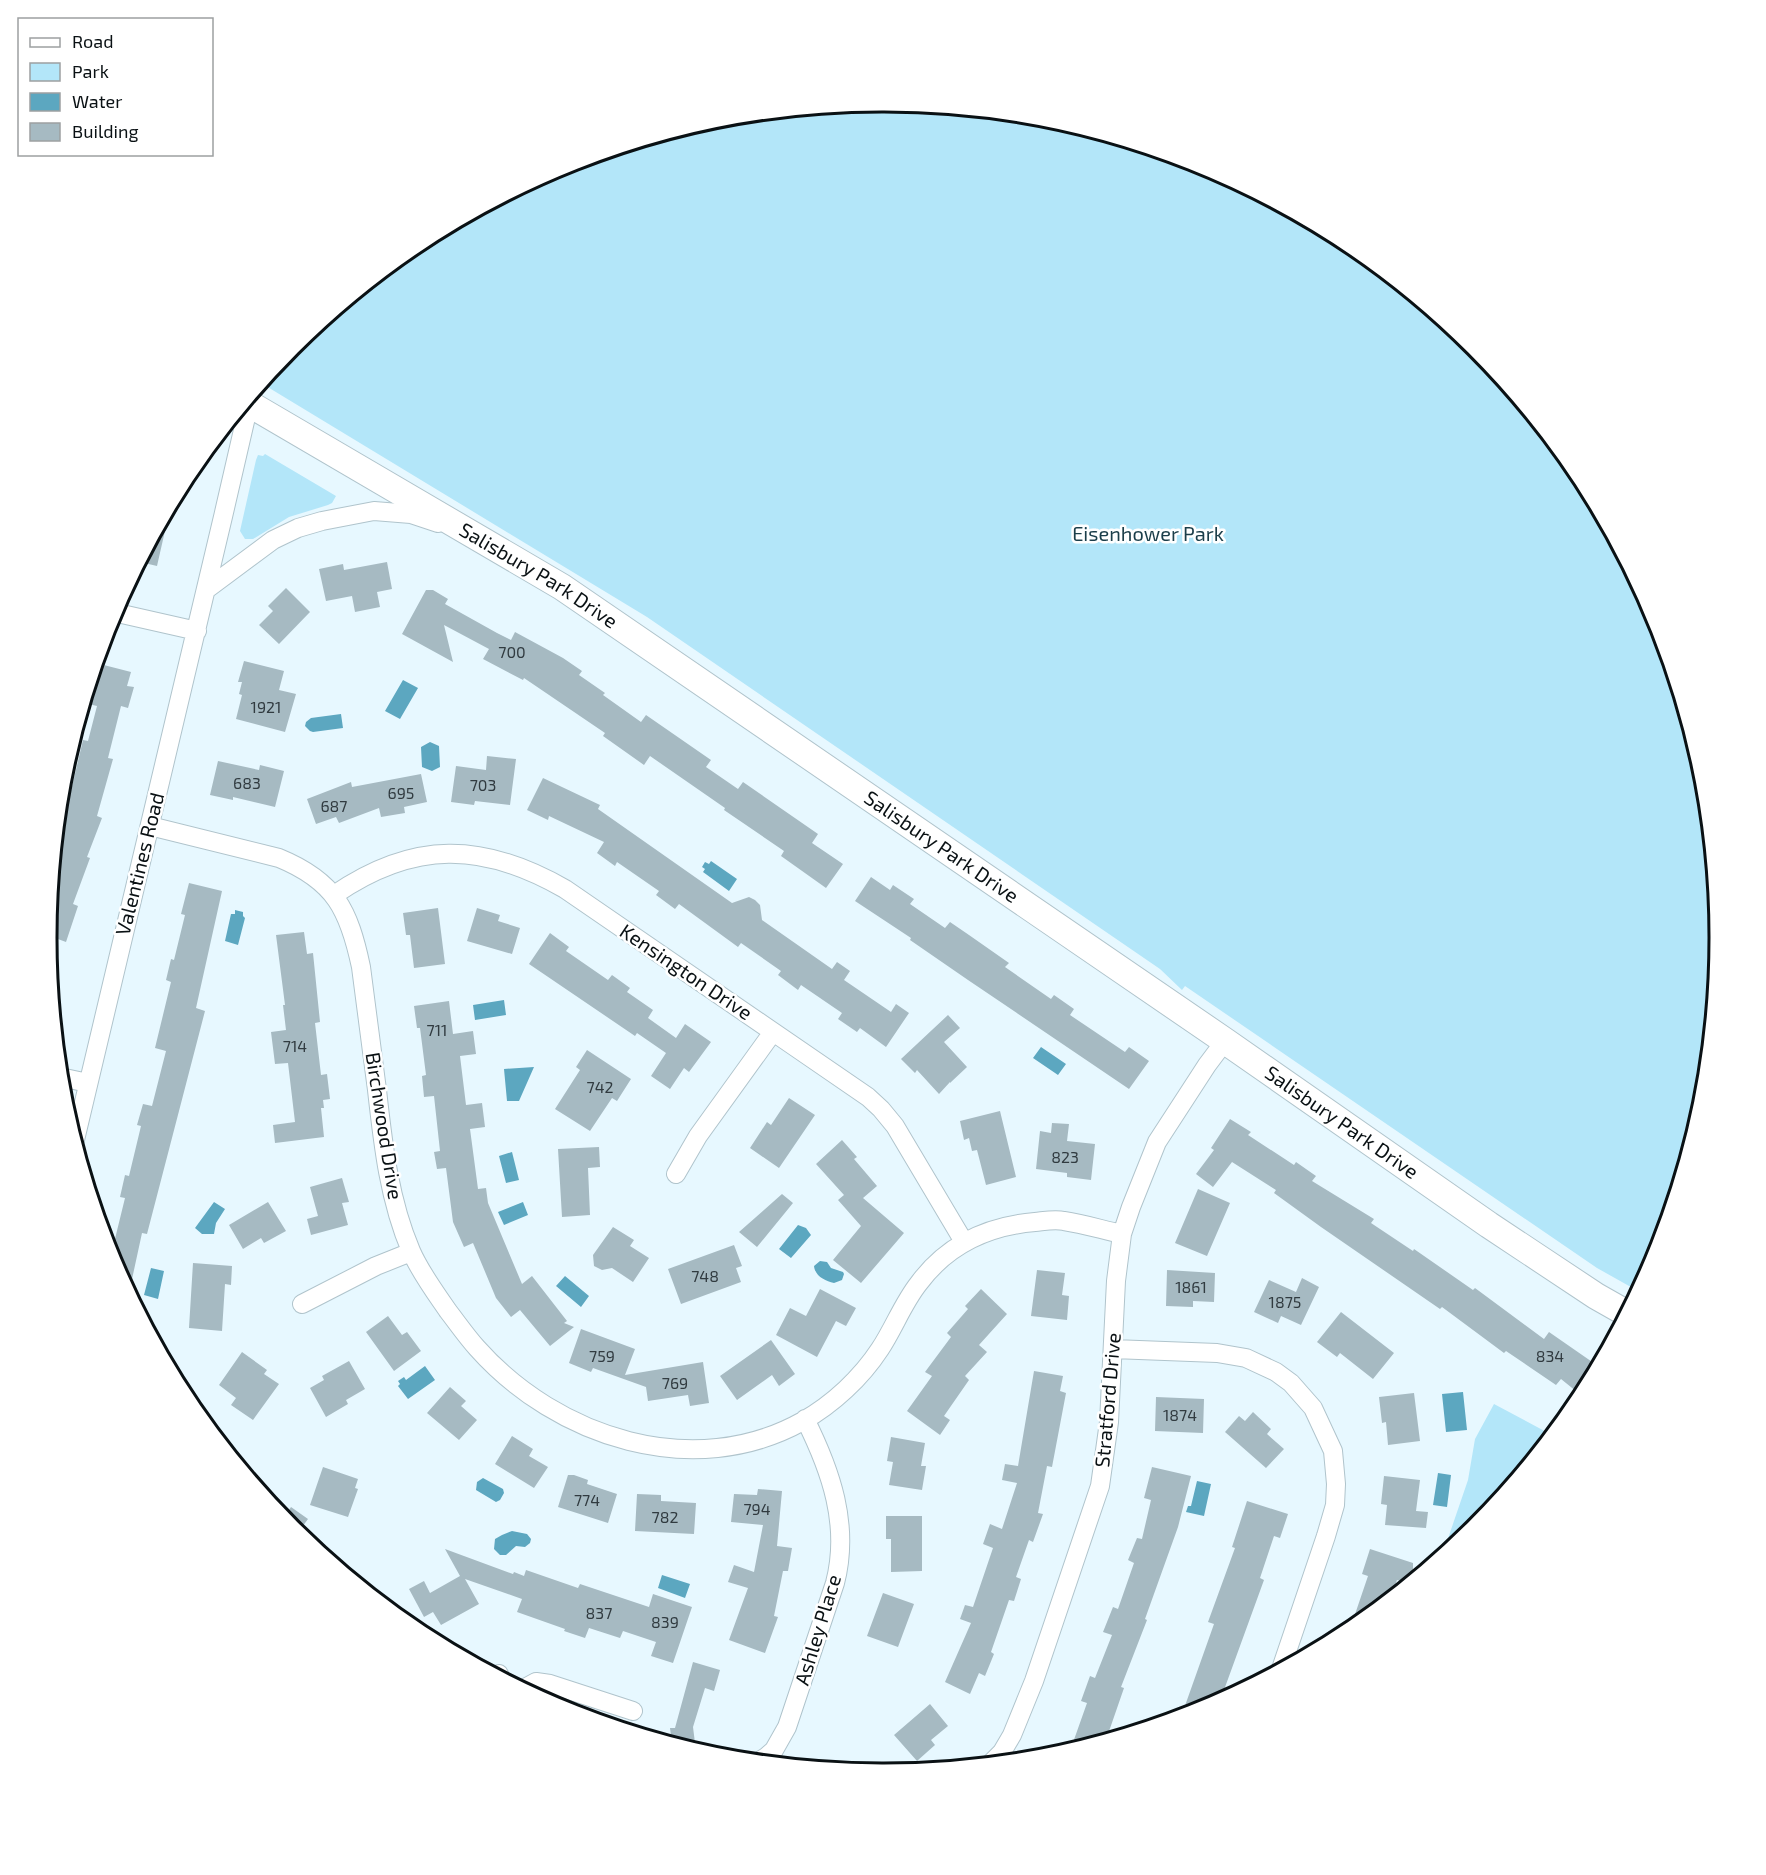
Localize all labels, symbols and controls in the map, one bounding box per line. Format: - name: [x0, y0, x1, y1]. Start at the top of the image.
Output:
- legend: [18, 18, 213, 156]
- text: Road: [72, 30, 113, 52]
- text: Park: [72, 60, 109, 82]
- text: Water: [72, 90, 122, 112]
- text: Building: [72, 120, 139, 142]
- street label: Salisbury Park Drive: [456, 517, 623, 633]
- park label: Eisenhower Park: [1072, 521, 1224, 545]
- house number: 700: [498, 642, 526, 661]
- house number: 1921: [251, 697, 281, 716]
- house number: 683: [233, 773, 261, 792]
- house number: 703: [470, 775, 496, 794]
- house number: 695: [388, 783, 414, 802]
- street label: Salisbury Park Drive: [860, 785, 1024, 907]
- street label: Valentines Road: [110, 790, 168, 938]
- house number: 687: [320, 796, 348, 815]
- street label: Kensington Drive: [616, 918, 757, 1024]
- house number: 711: [427, 1020, 447, 1039]
- house number: 714: [283, 1036, 307, 1055]
- street label: Birchwood Drive: [361, 1050, 408, 1201]
- street label: Salisbury Park Drive: [1261, 1060, 1424, 1183]
- house number: 742: [586, 1077, 614, 1096]
- house number: 823: [1051, 1147, 1079, 1166]
- house number: 748: [691, 1266, 719, 1285]
- house number: 1861: [1175, 1277, 1207, 1296]
- house number: 1875: [1269, 1292, 1301, 1311]
- street label: Stratford Drive: [1089, 1331, 1125, 1468]
- house number: 759: [589, 1346, 615, 1365]
- house number: 834: [1536, 1346, 1564, 1365]
- house number: 769: [662, 1373, 688, 1392]
- house number: 1874: [1163, 1405, 1197, 1424]
- house number: 774: [574, 1490, 600, 1509]
- house number: 794: [743, 1499, 771, 1518]
- house number: 782: [652, 1507, 678, 1526]
- street label: Ashley Place: [789, 1571, 845, 1688]
- house number: 837: [586, 1603, 612, 1622]
- house number: 839: [651, 1612, 679, 1631]

